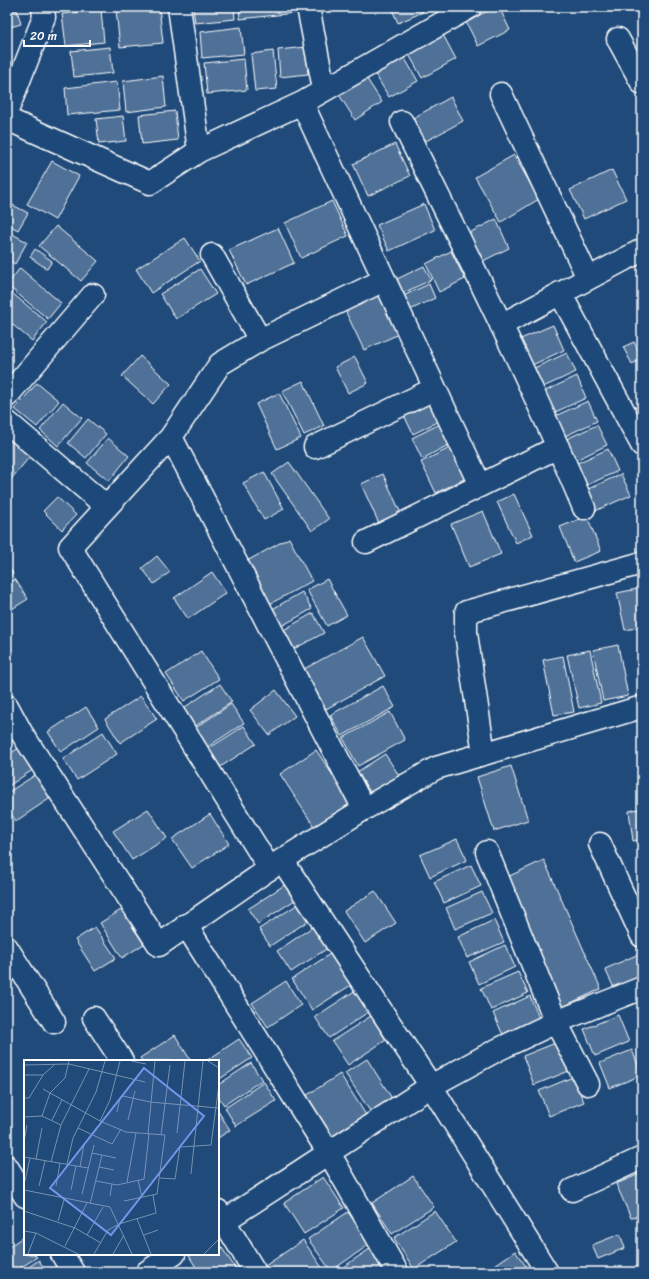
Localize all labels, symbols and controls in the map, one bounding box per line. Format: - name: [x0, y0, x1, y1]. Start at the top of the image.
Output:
- scale bar: [24, 22, 90, 48]
- text: 20 m: [30, 25, 57, 47]
- inset map: [24, 1060, 219, 1255]

